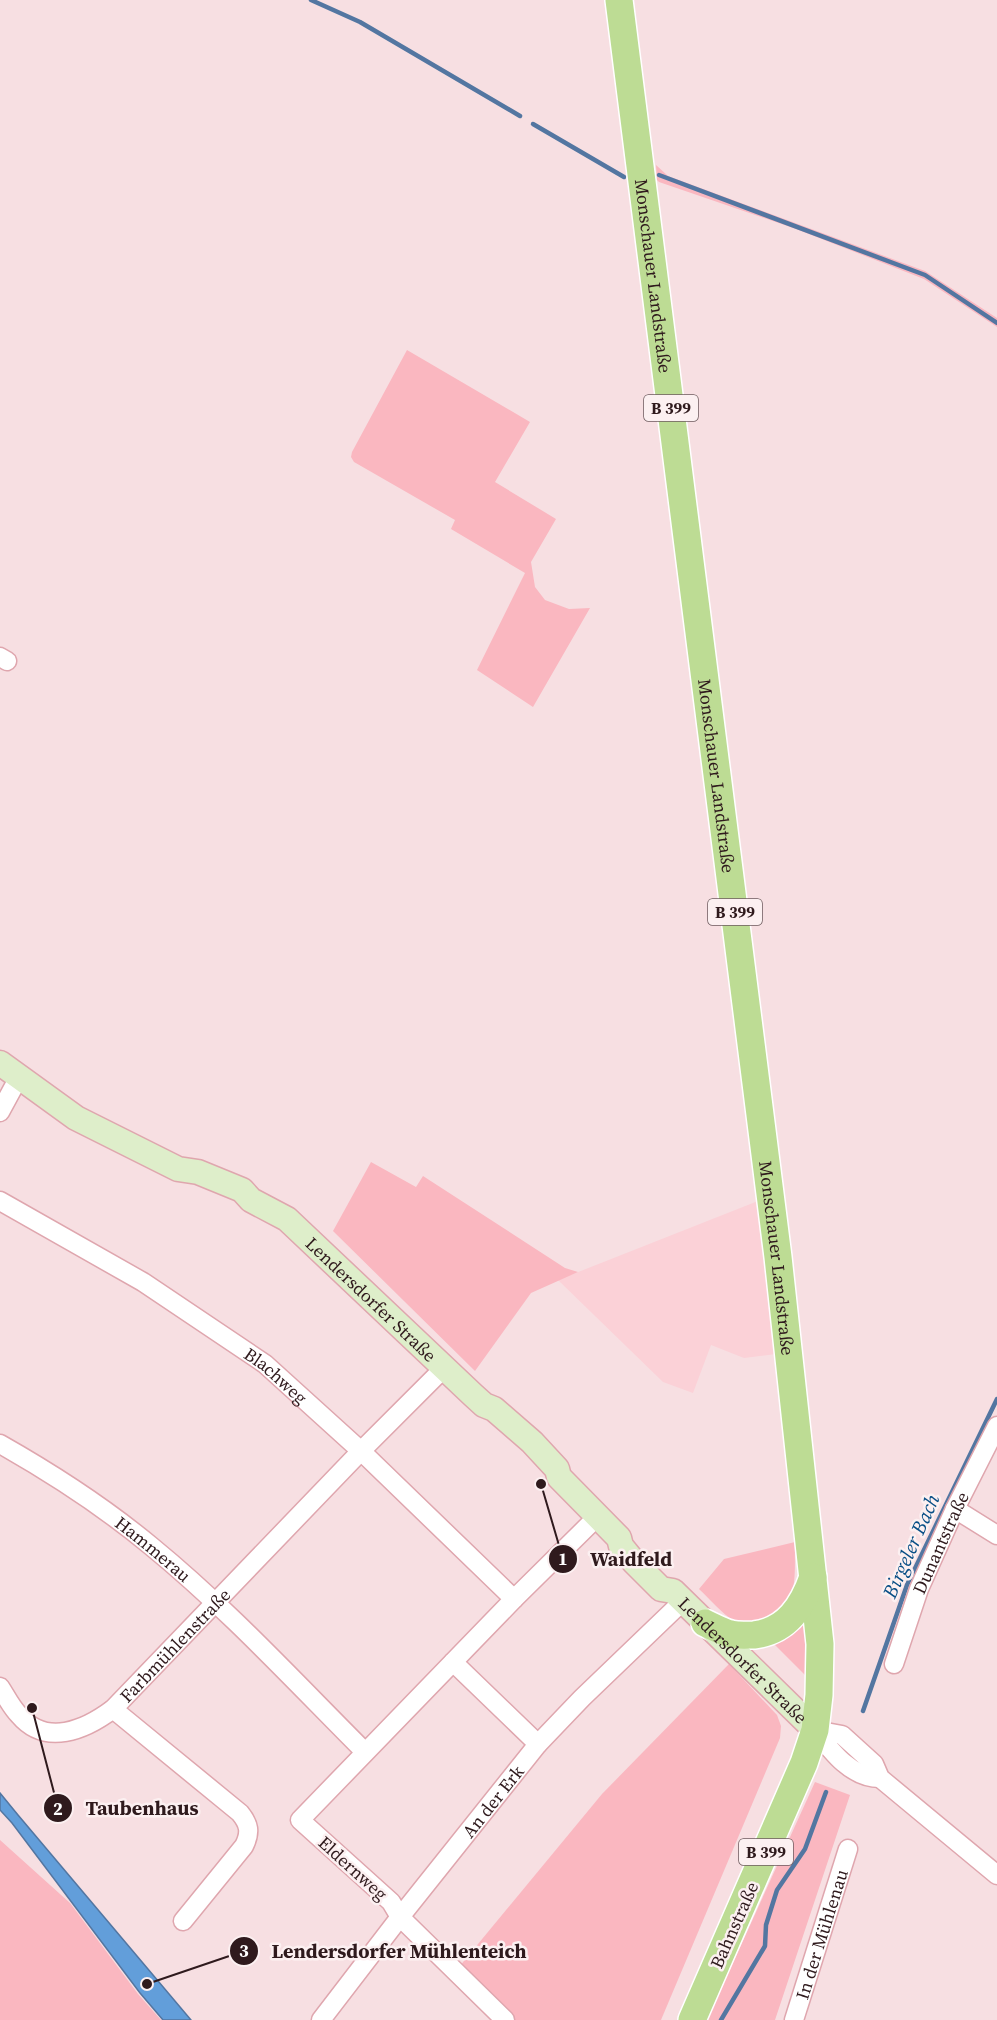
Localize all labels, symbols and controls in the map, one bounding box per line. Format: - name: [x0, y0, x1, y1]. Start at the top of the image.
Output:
- street label: Monschauer Landstraße: [629, 177, 679, 374]
- road number: B 399: [644, 395, 698, 421]
- street label: Monschauer Landstraße: [692, 677, 742, 874]
- road number: B 399: [708, 899, 762, 925]
- street label: Monschauer Landstraße: [753, 1159, 801, 1357]
- street label: Lendersdorfer Straße: [300, 1231, 442, 1367]
- street label: Blachweg: [239, 1341, 313, 1409]
- street label: Dunantstraße: [906, 1487, 974, 1598]
- water label: Birgeler Bach: [875, 1489, 946, 1603]
- street label: Hammerau: [110, 1510, 197, 1587]
- callout: Waidfeld: [548, 1540, 684, 1578]
- text: Waidfeld: [590, 1545, 672, 1573]
- text: 1: [558, 1546, 568, 1571]
- street label: Farbmühlenstraße: [114, 1582, 235, 1707]
- street label: Lendersdorfer Straße: [673, 1591, 813, 1729]
- street label: An der Erk: [456, 1759, 529, 1843]
- callout: Taubenhaus: [43, 1789, 210, 1827]
- text: Taubenhaus: [86, 1794, 199, 1822]
- text: 2: [53, 1796, 63, 1821]
- street label: Eldernweg: [313, 1830, 393, 1906]
- road number: B 399: [739, 1839, 793, 1865]
- street label: In der Mühlenau: [789, 1866, 853, 2002]
- street label: Bahnstraße: [704, 1878, 764, 1972]
- callout: Lendersdorfer Mühlenteich: [229, 1932, 538, 1970]
- text: Lendersdorfer Mühlenteich: [271, 1937, 527, 1965]
- text: 3: [239, 1938, 249, 1963]

